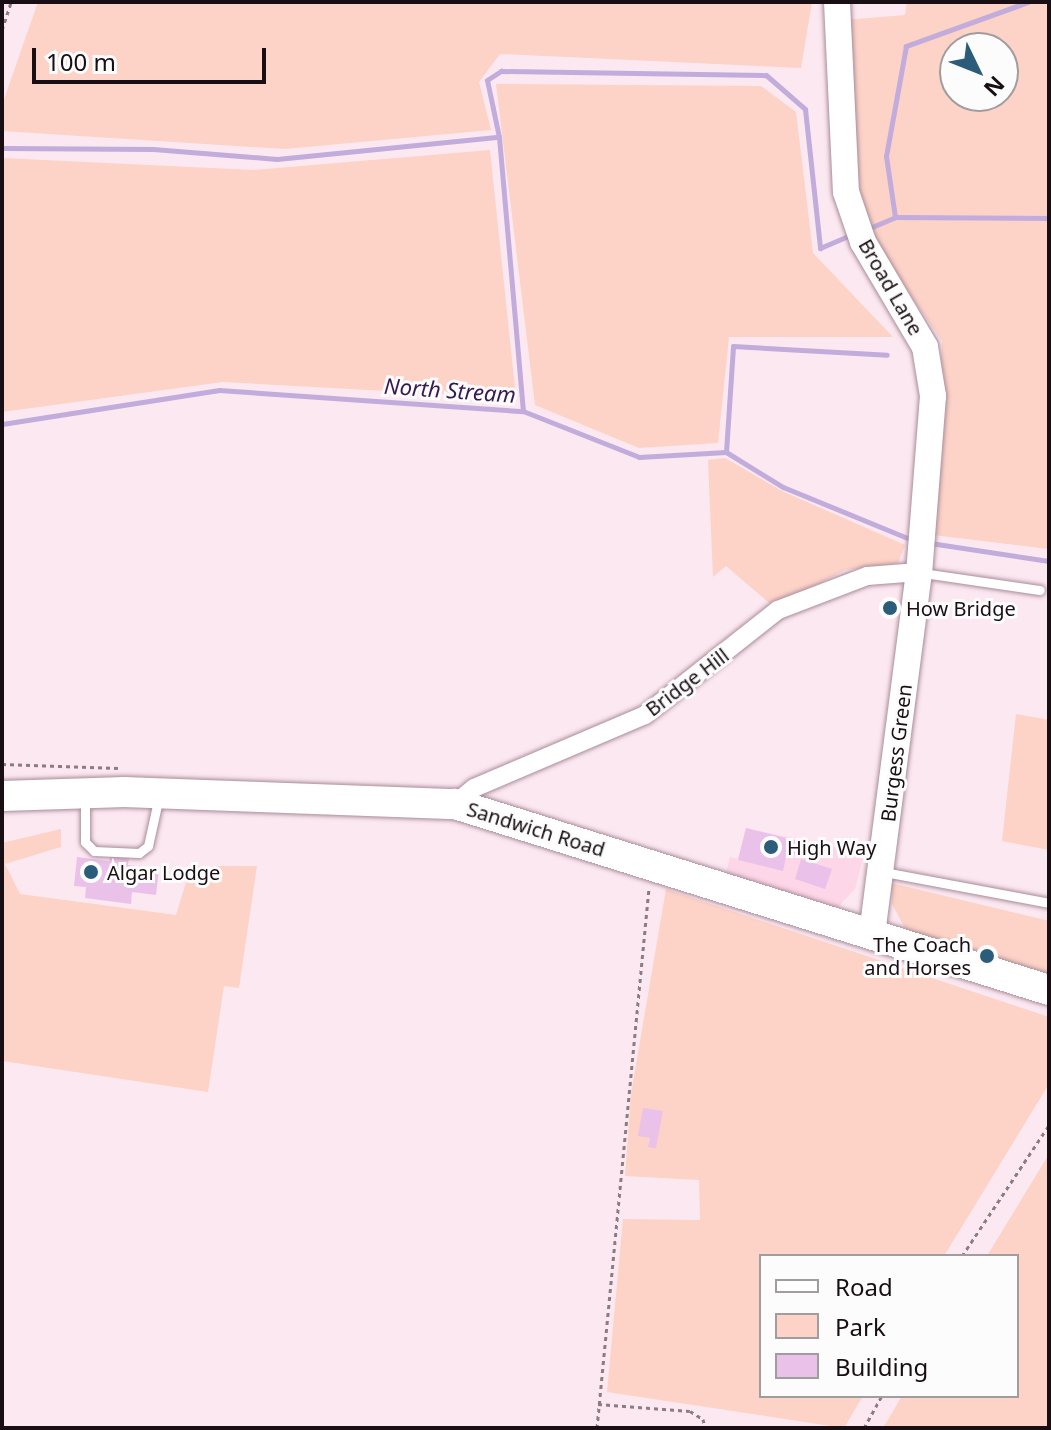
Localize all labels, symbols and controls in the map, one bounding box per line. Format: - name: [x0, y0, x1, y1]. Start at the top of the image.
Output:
- scale bar: [36, 32, 270, 82]
- north arrow: [939, 32, 1019, 112]
- text: 100 m: [46, 45, 116, 78]
- text: N: [978, 70, 1012, 104]
- street label: Broad Lane: [854, 235, 928, 339]
- water label: North Stream: [383, 372, 517, 408]
- place label: How Bridge: [906, 596, 1016, 620]
- marker: How Bridge: [881, 599, 899, 617]
- street label: Bridge Hill: [641, 643, 733, 721]
- street label: Burgess Green: [876, 683, 916, 823]
- street label: Sandwich Road: [464, 797, 608, 861]
- place label: High Way: [787, 835, 876, 859]
- marker: High Way: [762, 838, 780, 856]
- place label: Algar Lodge: [107, 860, 220, 884]
- marker: Algar Lodge: [82, 863, 100, 881]
- place label: The Coach and Horses: [864, 932, 971, 979]
- marker: The Coach and Horses: [978, 947, 996, 965]
- legend: [759, 1254, 1019, 1398]
- text: Road: [835, 1270, 893, 1303]
- text: Park: [835, 1310, 886, 1343]
- text: Building: [835, 1350, 928, 1383]

